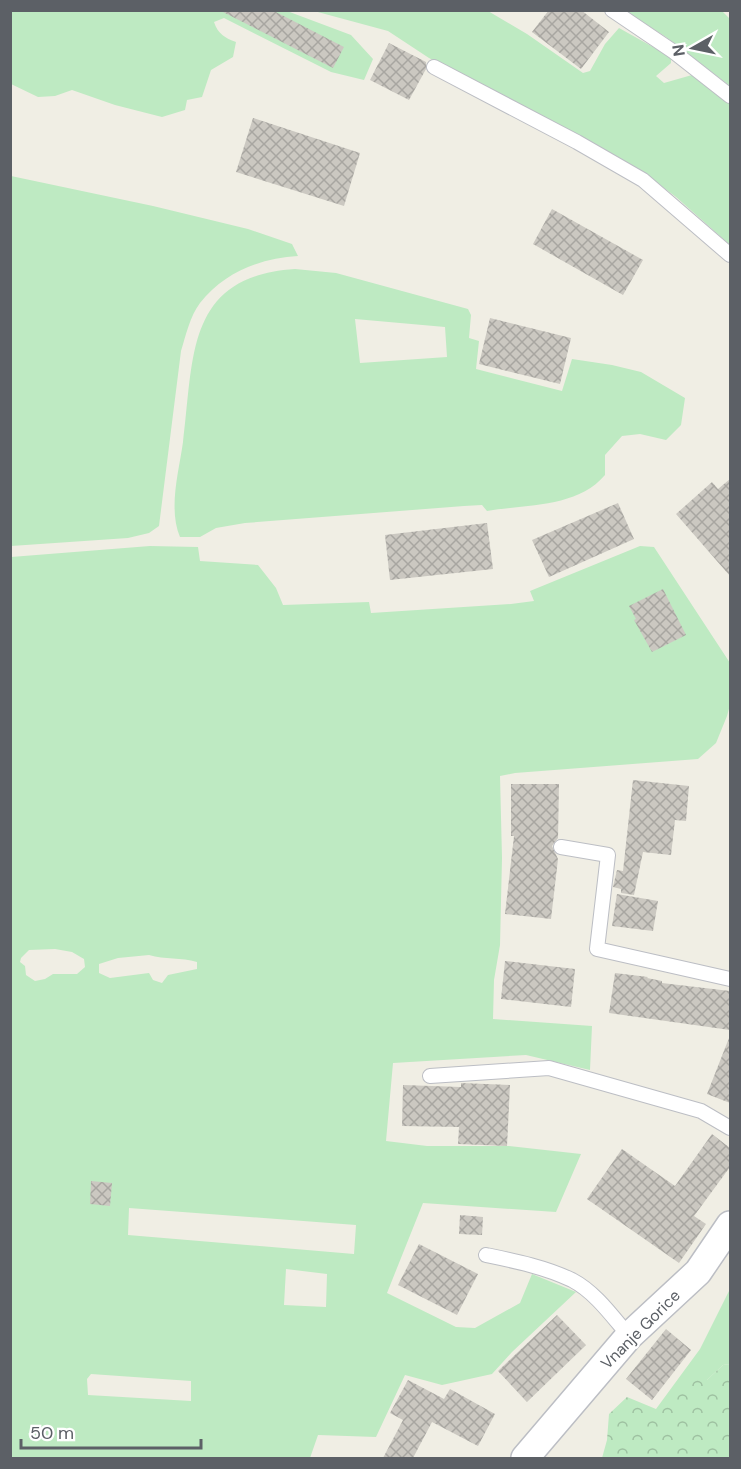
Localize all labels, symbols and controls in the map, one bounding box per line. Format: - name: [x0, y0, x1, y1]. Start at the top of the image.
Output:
- north arrow: [663, 18, 723, 78]
- text: N: [667, 43, 690, 58]
- street label: Vnanje Gorice: [596, 1285, 685, 1374]
- scale bar: [21, 1412, 201, 1450]
- text: 50 m: [30, 1421, 74, 1445]

